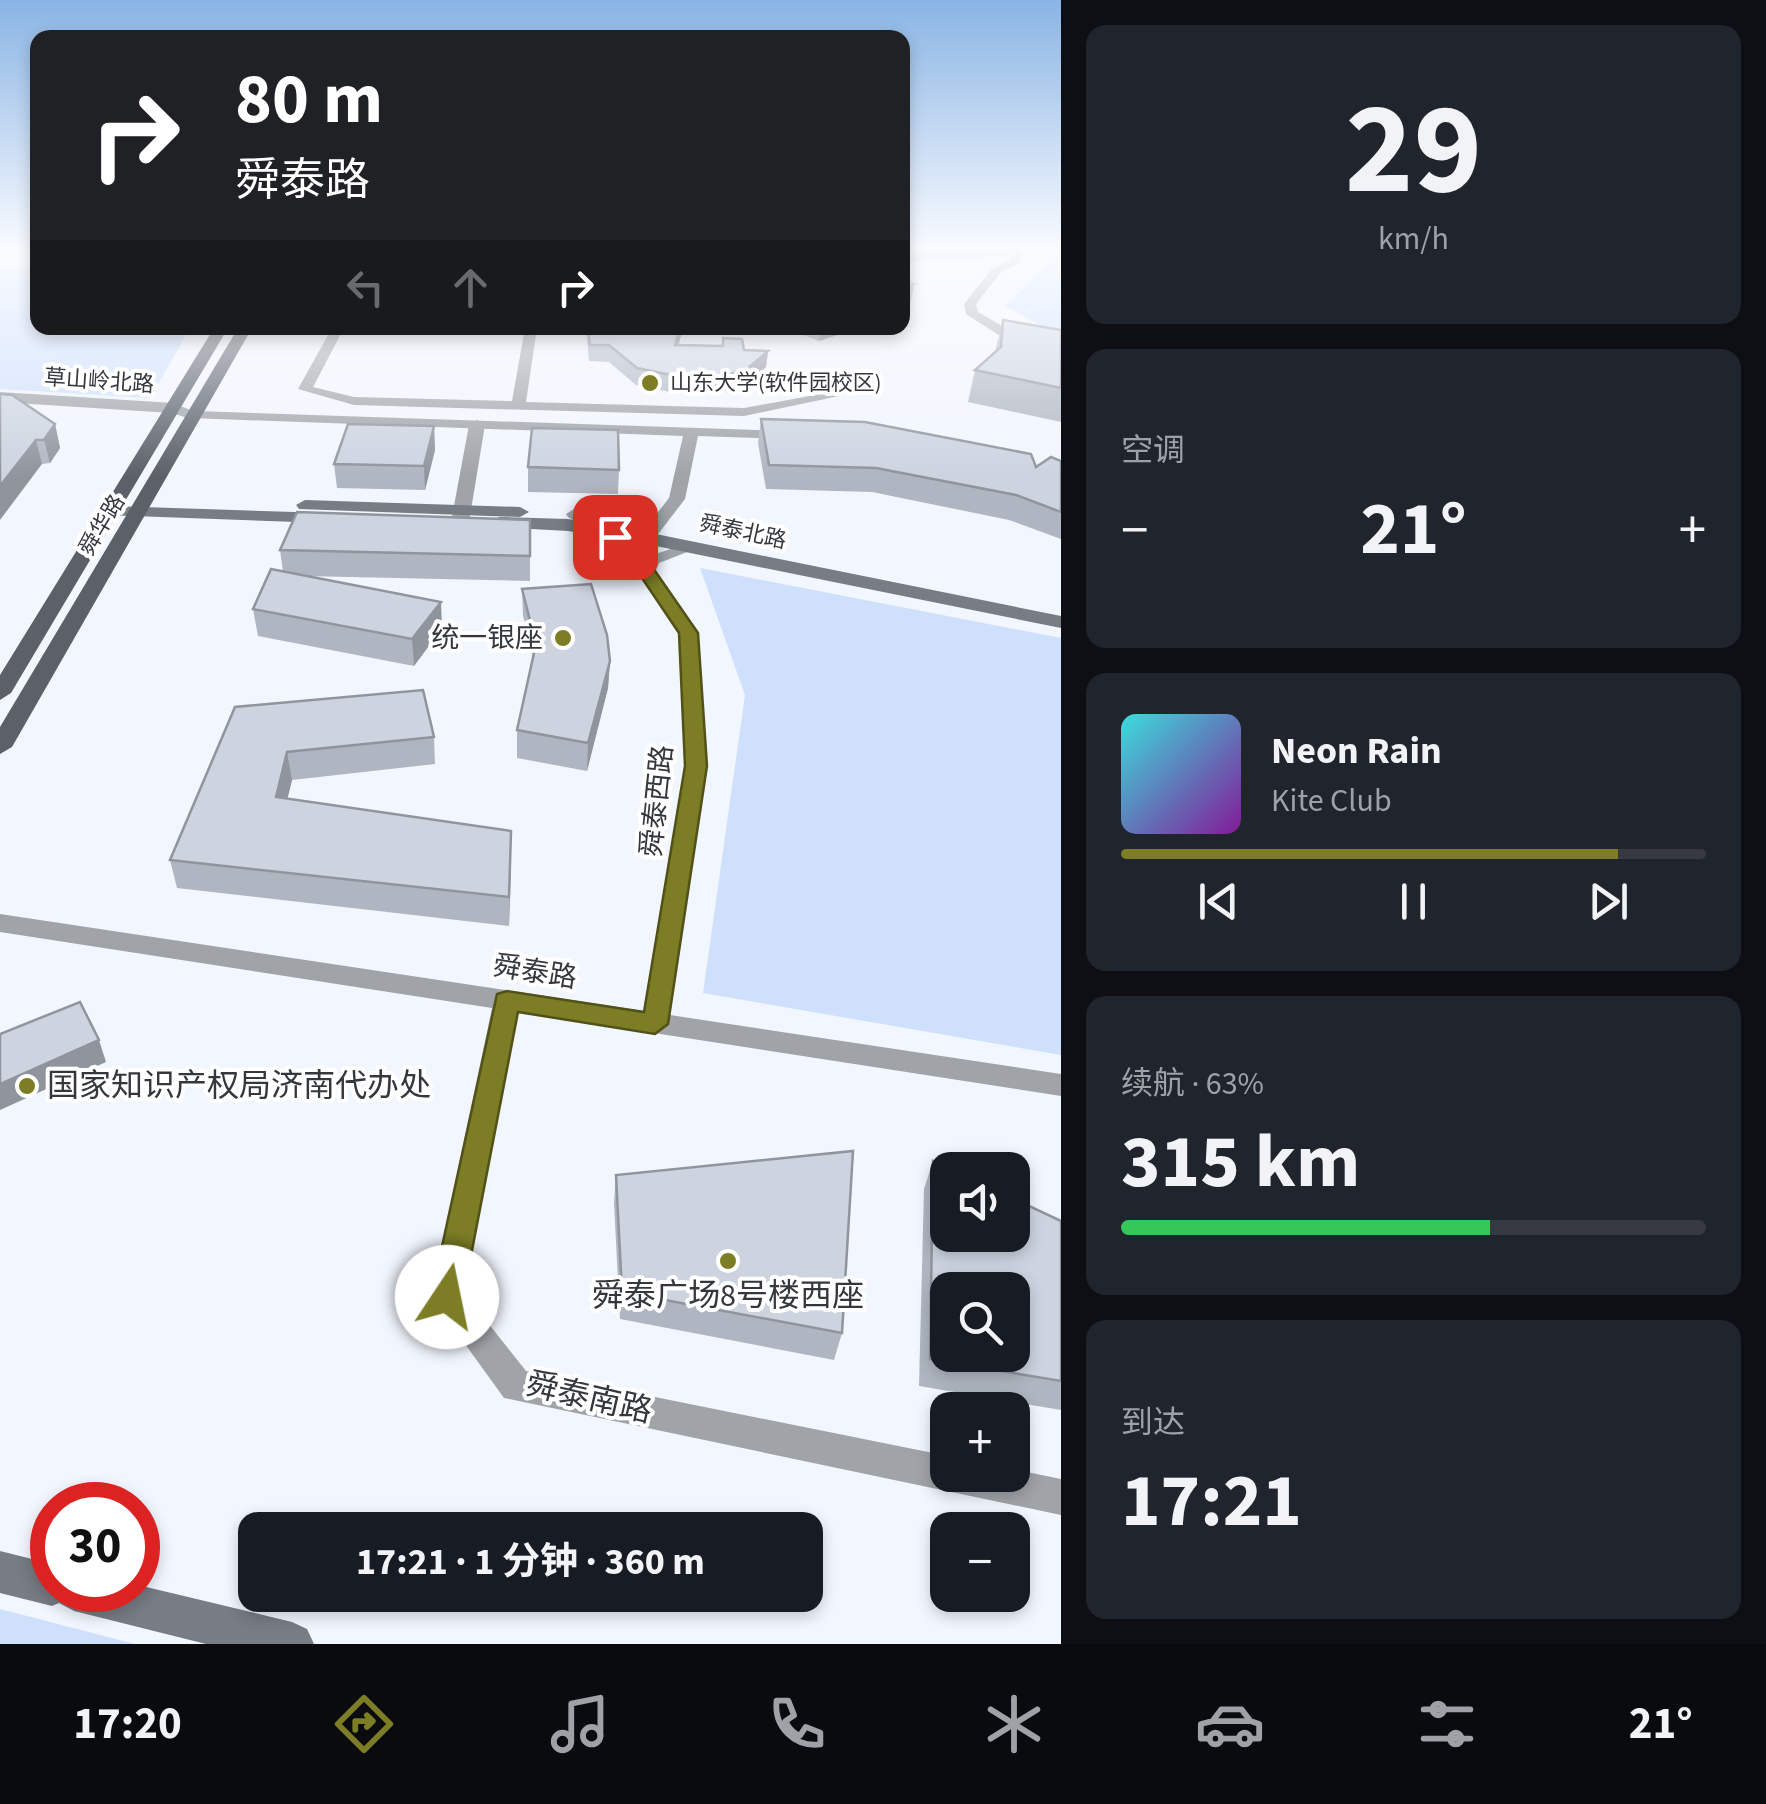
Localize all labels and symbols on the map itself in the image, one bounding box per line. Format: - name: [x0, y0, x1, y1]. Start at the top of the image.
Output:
- street label: 草山岭北路: [43, 361, 155, 401]
- place label: 山东大学(软件园校区): [670, 367, 881, 399]
- marker: 山东大学(软件园校区): [639, 372, 661, 394]
- street label: 舜华路: [71, 488, 133, 562]
- pin: [573, 495, 658, 580]
- street label: 舜泰北路: [697, 507, 789, 557]
- place label: 统一银座: [431, 618, 543, 658]
- marker: 统一银座: [552, 627, 574, 649]
- street label: 舜泰西路: [631, 743, 683, 859]
- street label: 舜泰路: [490, 946, 580, 998]
- place label: 国家知识产权局济南代办处: [47, 1063, 431, 1109]
- marker: 国家知识产权局济南代办处: [16, 1075, 38, 1097]
- position arrow: [395, 1245, 499, 1349]
- marker: 舜泰广场8号楼西座: [717, 1250, 739, 1272]
- place label: 舜泰广场8号楼西座: [592, 1273, 864, 1319]
- street label: 舜泰南路: [521, 1361, 657, 1435]
- speed limit sign: 30: [30, 1482, 160, 1612]

